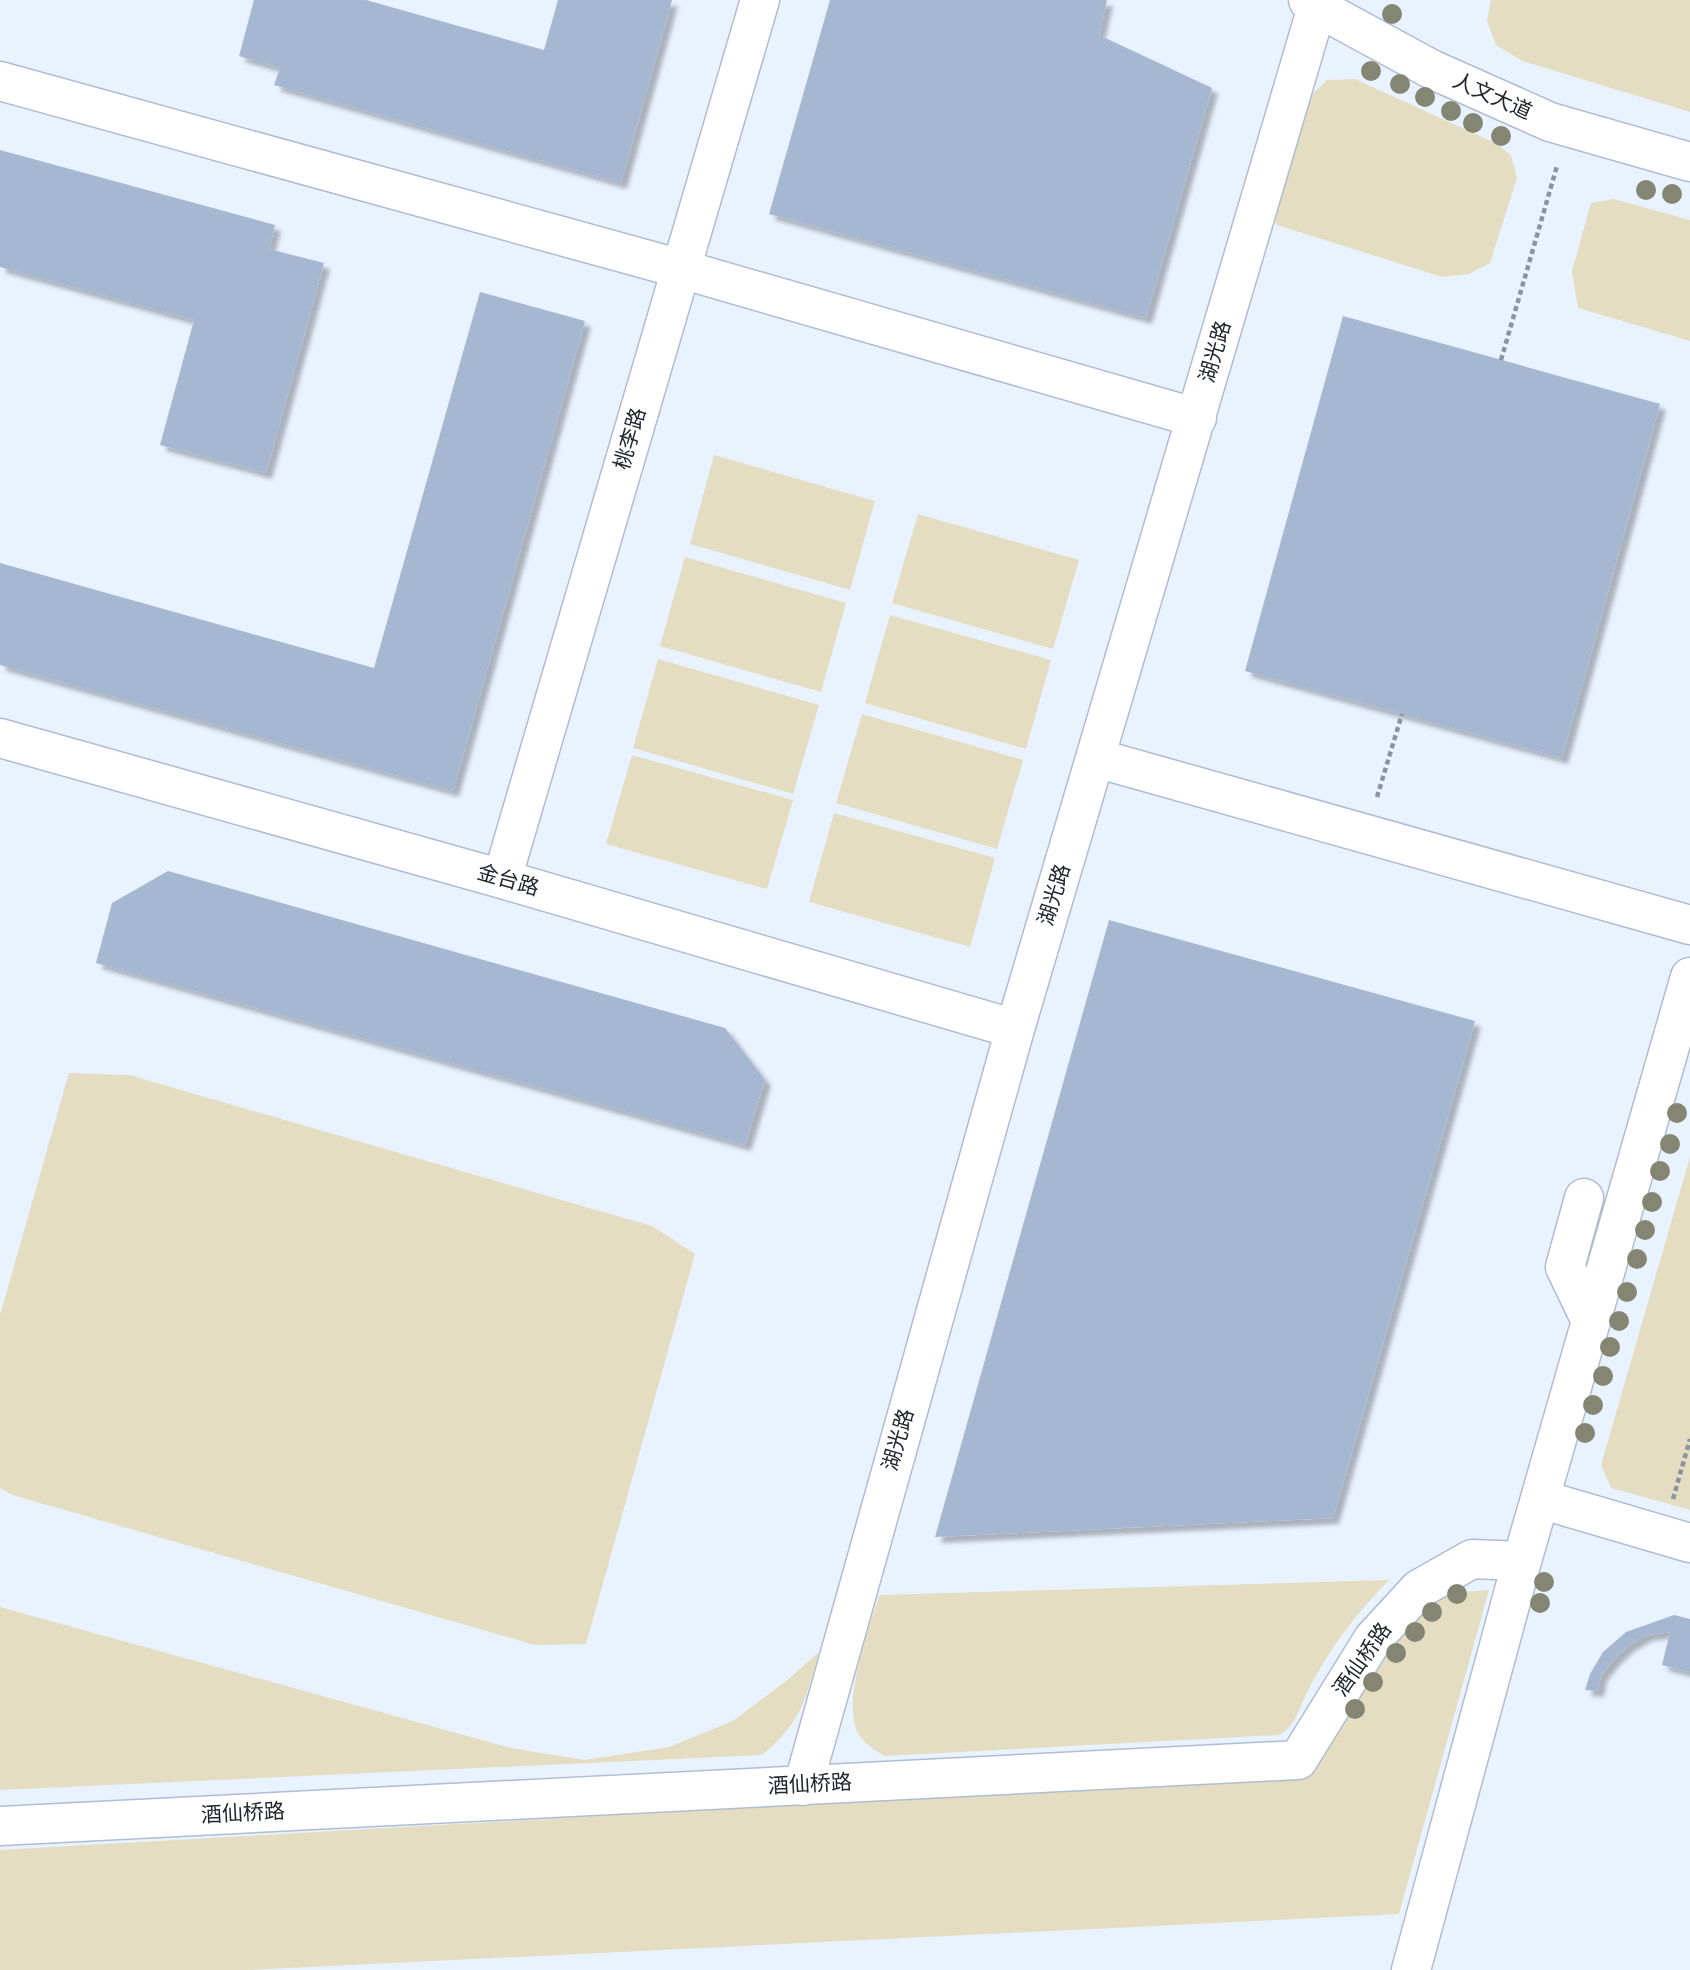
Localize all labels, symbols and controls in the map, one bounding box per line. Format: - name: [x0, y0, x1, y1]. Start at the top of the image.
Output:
- street label: 人文大道: [1447, 65, 1537, 129]
- street label: 湖光路: [1192, 317, 1240, 387]
- street label: 桃李路: [607, 404, 655, 474]
- street label: 金台路: [473, 857, 543, 905]
- street label: 湖光路: [1030, 860, 1080, 930]
- street label: 湖光路: [875, 1405, 923, 1475]
- street label: 酒仙桥路: [1326, 1616, 1400, 1704]
- street label: 酒仙桥路: [767, 1767, 853, 1803]
- street label: 酒仙桥路: [200, 1796, 286, 1832]

